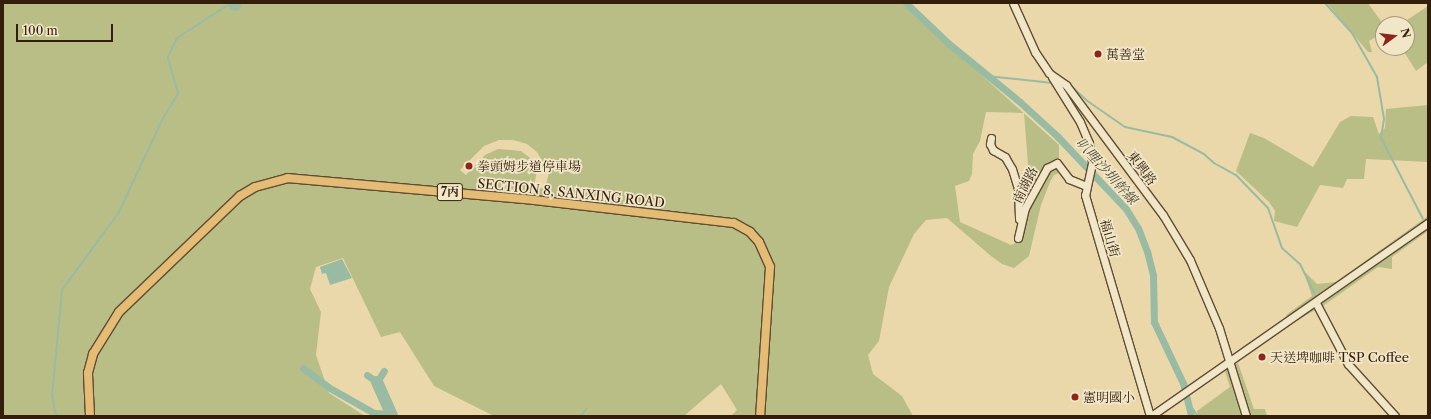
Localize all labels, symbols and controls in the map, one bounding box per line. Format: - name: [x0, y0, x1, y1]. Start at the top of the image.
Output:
- scale bar: [18, 16, 115, 42]
- north arrow: [1375, 16, 1415, 56]
- text: 100 m: [23, 23, 58, 38]
- text: N: [1398, 27, 1414, 40]
- place label: 萬善堂: [1106, 46, 1145, 62]
- marker: 萬善堂: [1093, 49, 1103, 59]
- water label: 叭哩沙圳幹線: [1073, 134, 1141, 208]
- street label: 東興路: [1124, 148, 1160, 188]
- place label: 拳頭姆步道停車場: [477, 158, 581, 174]
- marker: 拳頭姆步道停車場: [464, 161, 474, 171]
- street label: 南湖路: [1009, 164, 1041, 206]
- street label: SECTION 8, SANXING ROAD: [477, 175, 665, 211]
- road number: 7丙: [436, 182, 464, 202]
- street label: 福山街: [1097, 217, 1123, 259]
- place label: 天送埤咖啡 TSP Coffee: [1270, 349, 1409, 365]
- marker: 天送埤咖啡 TSP Coffee: [1257, 352, 1267, 362]
- place label: 憲明國小: [1083, 389, 1135, 405]
- marker: 憲明國小: [1070, 392, 1080, 402]

